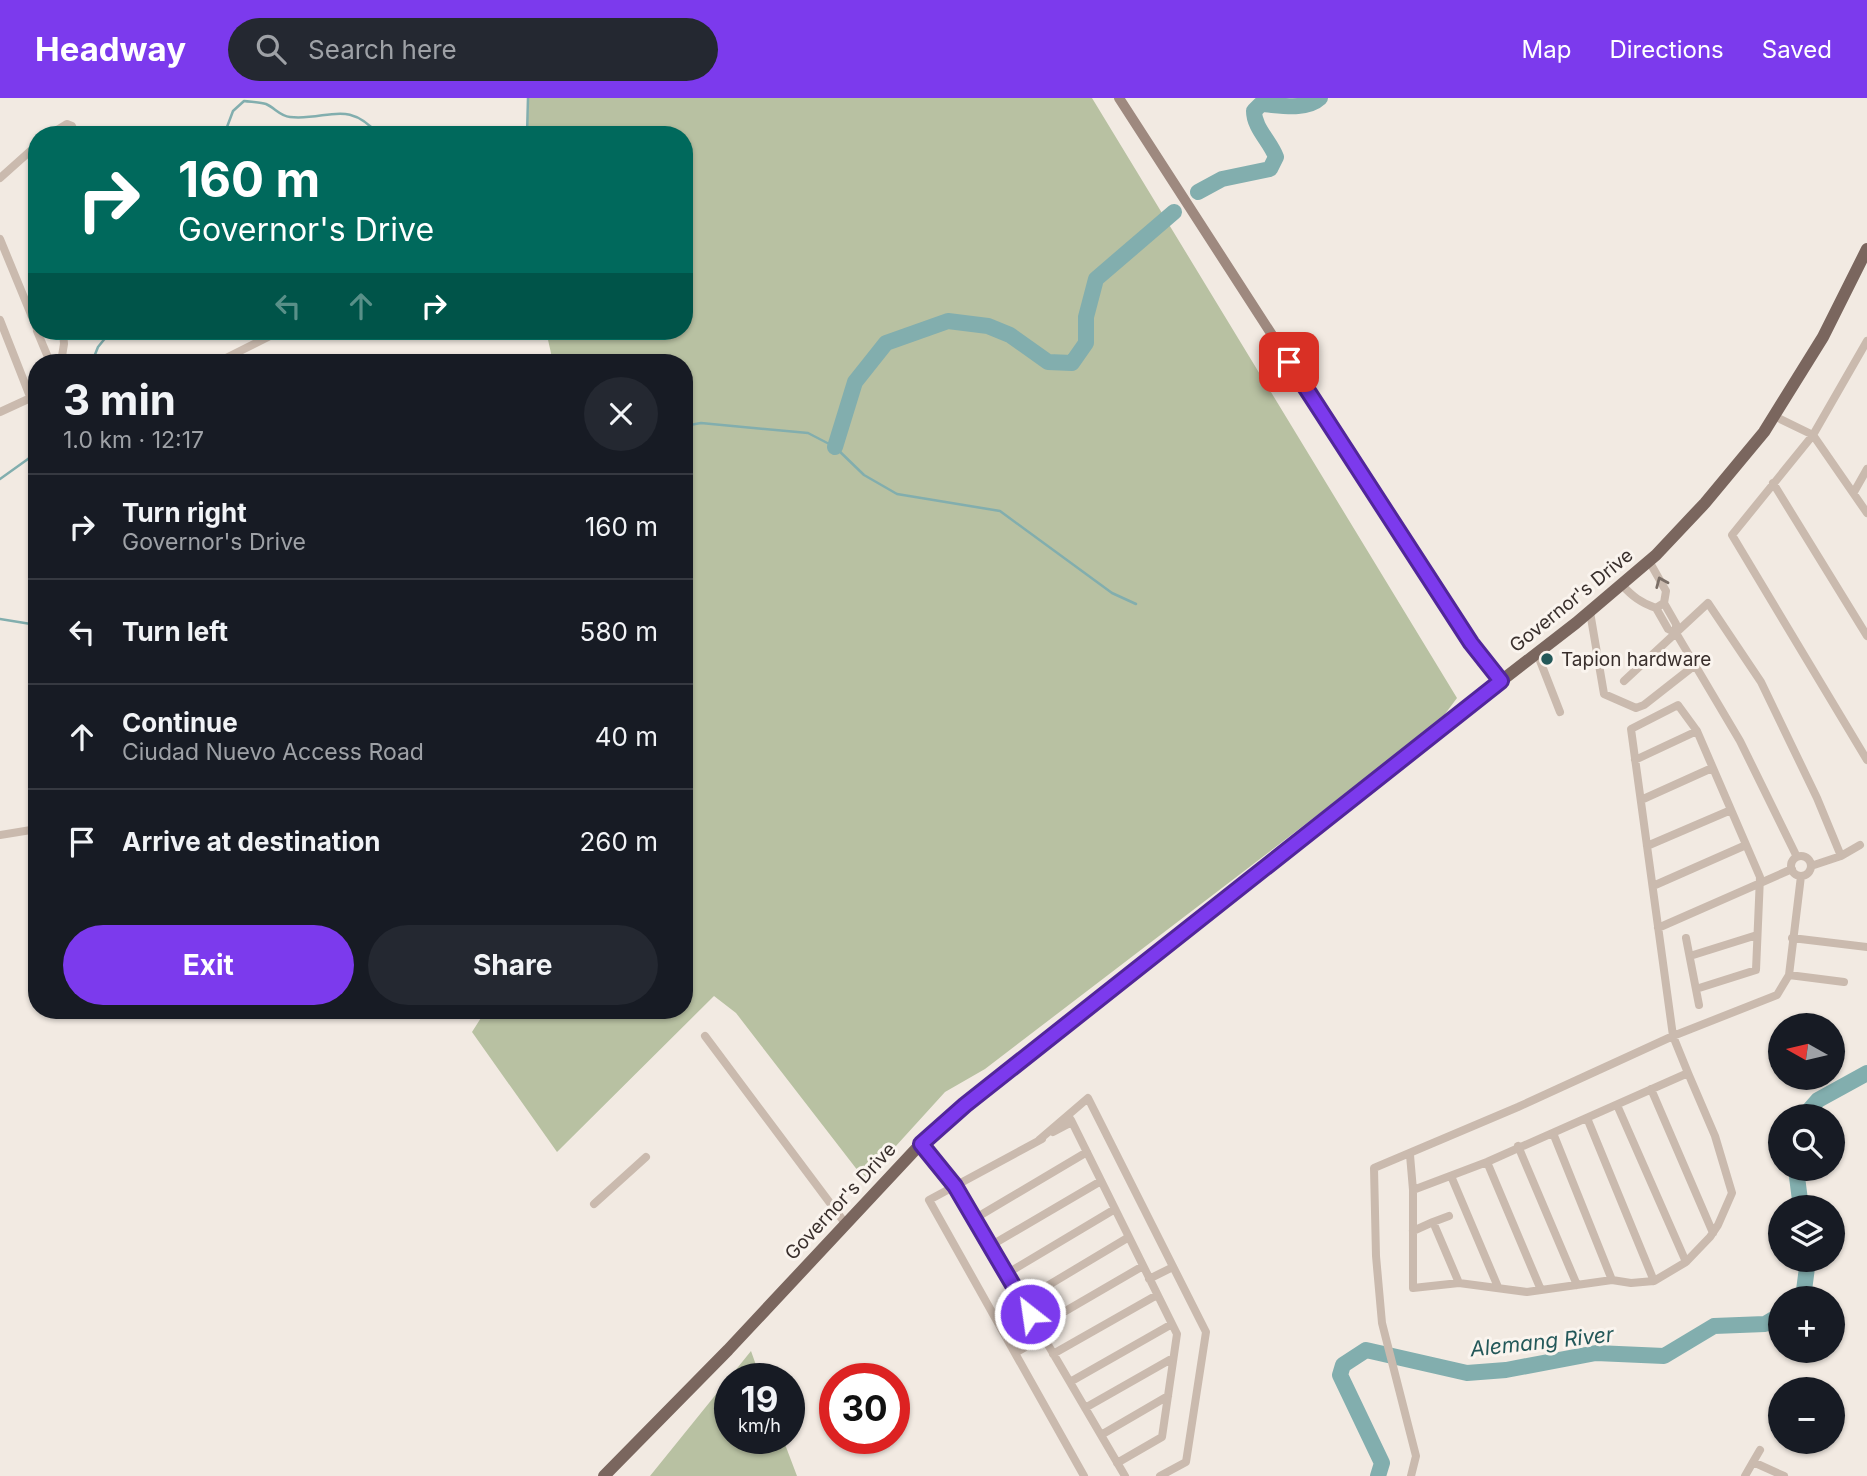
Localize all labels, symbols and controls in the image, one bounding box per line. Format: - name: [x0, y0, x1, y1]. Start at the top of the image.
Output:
- search box: [228, 18, 718, 81]
- text: Headway: [35, 29, 186, 69]
- icon: search: [252, 30, 290, 68]
- text: Search here: [308, 34, 457, 65]
- text: Map: [1522, 35, 1571, 64]
- text: Directions: [1609, 35, 1724, 64]
- text: Saved: [1762, 35, 1832, 64]
- text: 160 m: [178, 150, 320, 209]
- icon: right: [63, 154, 154, 245]
- text: Governor's Drive: [178, 210, 434, 249]
- icon: left: [269, 287, 307, 325]
- icon: ahead: [342, 287, 380, 325]
- icon: right: [415, 287, 453, 325]
- pin: [1259, 332, 1319, 392]
- icon: arrive: [1270, 343, 1308, 381]
- text: 3 min: [63, 374, 176, 425]
- button: close: [584, 377, 658, 451]
- text: 1.0 km · 12:17: [63, 426, 204, 454]
- text: Turn right: [122, 497, 247, 528]
- icon: right: [63, 508, 101, 546]
- text: 160 m: [585, 511, 658, 542]
- text: Governor's Drive: [122, 528, 306, 556]
- street label: Governor's Drive: [1505, 544, 1638, 657]
- one-way arrow: [1655, 577, 1669, 589]
- icon: left: [63, 613, 101, 651]
- text: Turn left: [122, 616, 228, 647]
- text: 580 m: [580, 616, 658, 647]
- place label: Tapion hardware: [1561, 648, 1711, 671]
- marker: Tapion hardware: [1539, 651, 1555, 667]
- text: Continue: [122, 707, 238, 738]
- icon: ahead: [63, 718, 101, 756]
- text: 40 m: [595, 721, 658, 752]
- text: Ciudad Nuevo Access Road: [122, 738, 424, 766]
- icon: arrive: [63, 823, 101, 861]
- text: Arrive at destination: [122, 826, 381, 857]
- text: 260 m: [580, 826, 658, 857]
- button: Exit: [63, 925, 354, 1005]
- button: Share: [368, 925, 658, 1005]
- north arrow: [1768, 1013, 1844, 1090]
- map controls: [1768, 1013, 1845, 1454]
- button: search: [1768, 1104, 1845, 1181]
- street label: Governor's Drive: [780, 1138, 901, 1265]
- button: layers: [1768, 1195, 1845, 1272]
- position arrow: [993, 1277, 1067, 1351]
- button: +: [1768, 1286, 1845, 1363]
- water label: Alemang River: [1468, 1321, 1616, 1362]
- speed limit sign: 30: [819, 1363, 910, 1454]
- button: −: [1768, 1377, 1845, 1454]
- text: 19: [741, 1378, 778, 1420]
- text: km/h: [738, 1415, 781, 1436]

